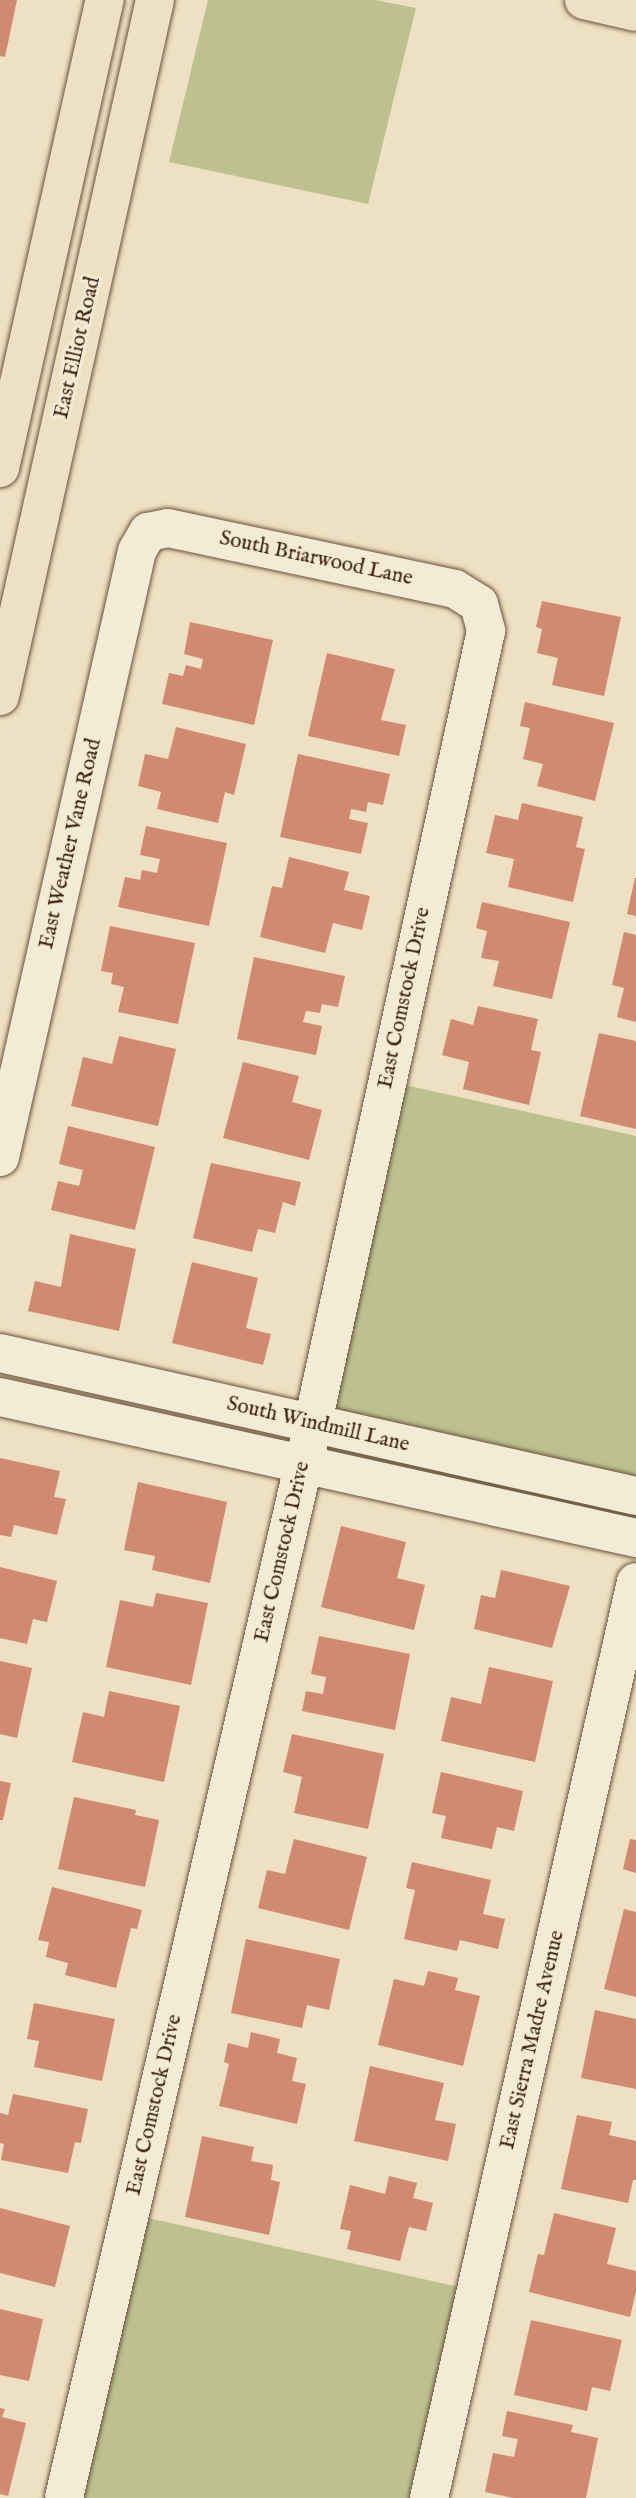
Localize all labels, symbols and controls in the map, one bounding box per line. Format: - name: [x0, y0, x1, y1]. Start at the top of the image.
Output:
- street label: East Elliot Road: [49, 275, 107, 421]
- street label: South Briarwood Lane: [217, 526, 415, 592]
- street label: East Weather Vane Road: [35, 736, 107, 952]
- street label: East Comstock Drive: [373, 905, 437, 1091]
- street label: South Windmill Lane: [224, 1392, 412, 1458]
- street label: East Comstock Drive: [250, 1459, 316, 1645]
- street label: East Sierra Madre Avenue: [496, 1928, 570, 2152]
- street label: East Comstock Drive: [122, 2012, 188, 2198]

